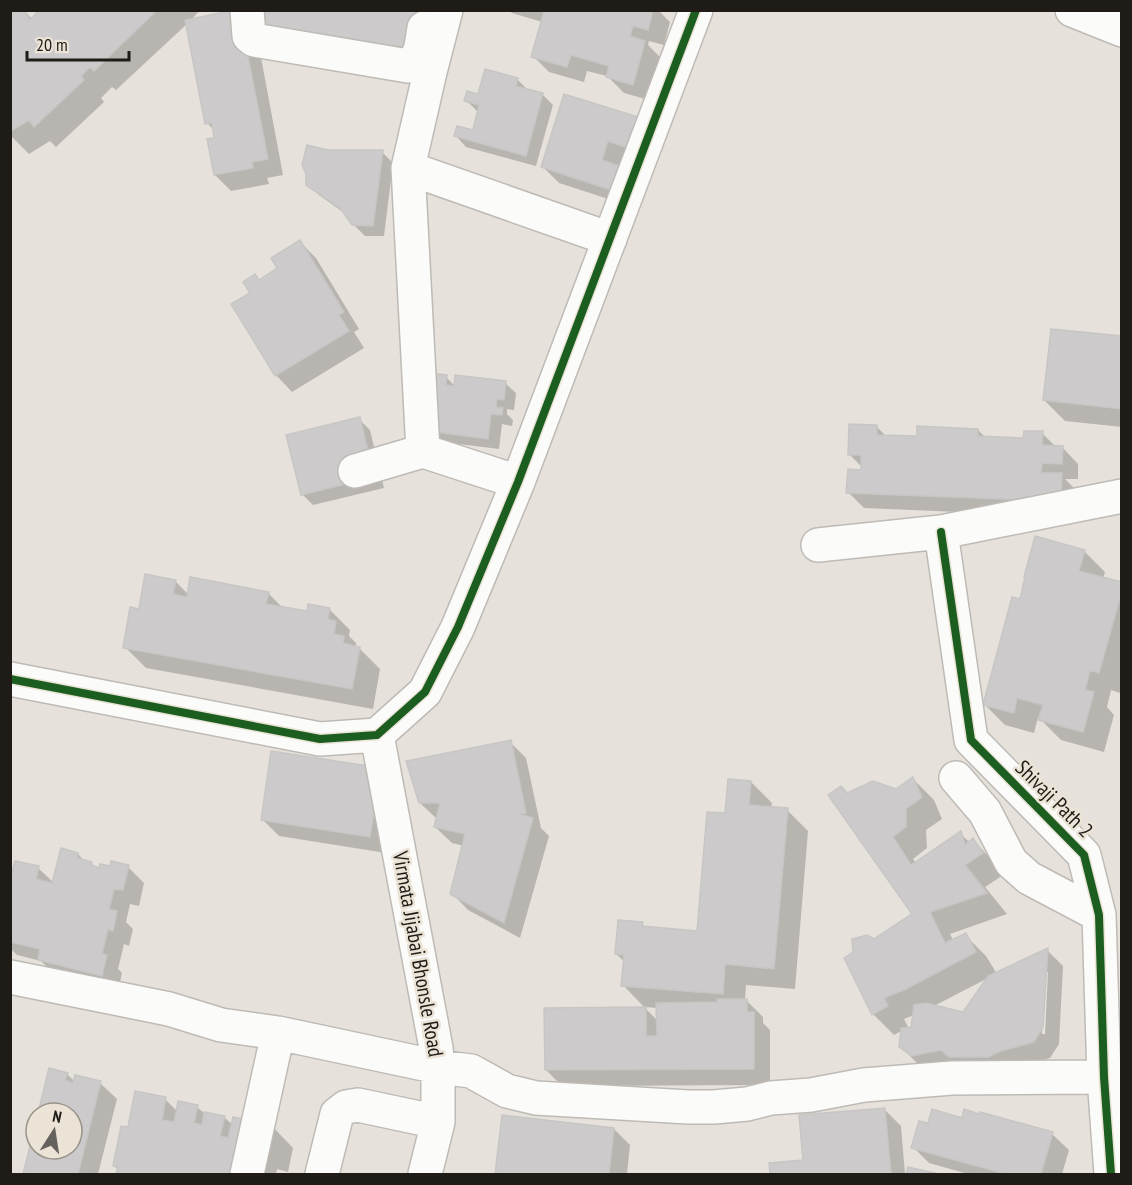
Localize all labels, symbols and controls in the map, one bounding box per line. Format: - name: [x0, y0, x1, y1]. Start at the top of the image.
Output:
- scale bar: [27, 24, 129, 62]
- text: 20 m: [36, 33, 68, 56]
- street label: Shivaji Path 2: [1010, 754, 1099, 843]
- street label: Virmata Jijabai Bhonsle Road: [387, 848, 450, 1059]
- north arrow: [24, 1101, 84, 1161]
- text: N: [51, 1106, 63, 1127]

